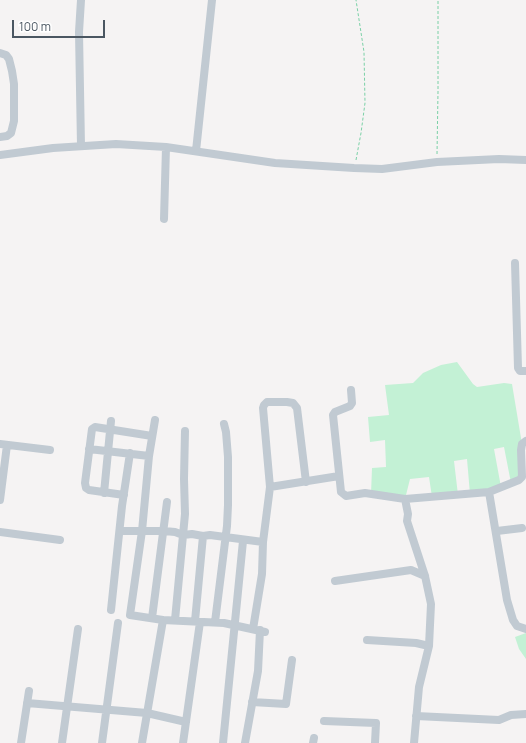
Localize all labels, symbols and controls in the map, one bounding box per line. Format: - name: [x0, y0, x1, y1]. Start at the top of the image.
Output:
- scale bar: [14, 12, 107, 38]
- text: 100 m: [19, 18, 51, 35]

